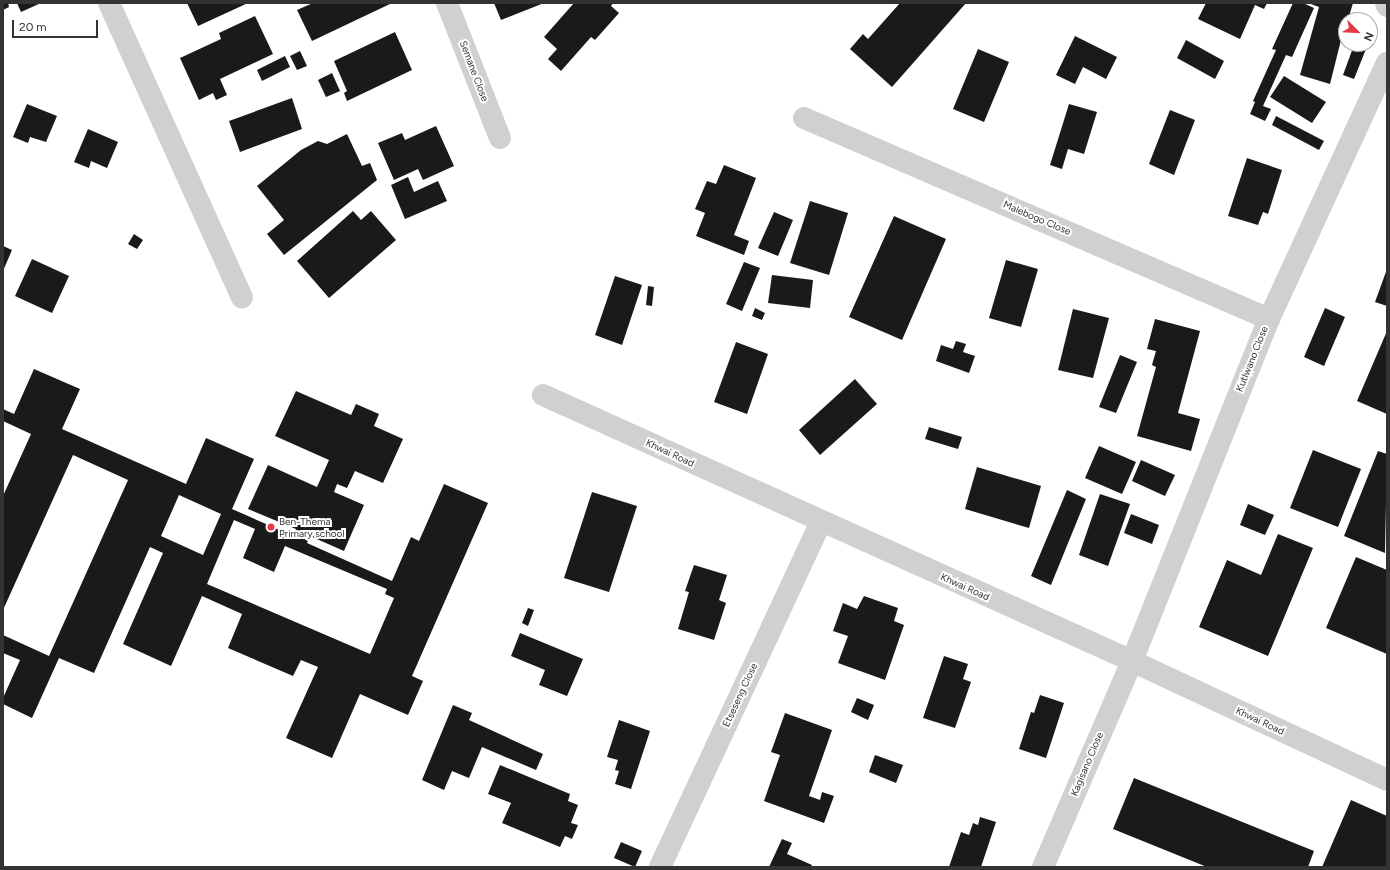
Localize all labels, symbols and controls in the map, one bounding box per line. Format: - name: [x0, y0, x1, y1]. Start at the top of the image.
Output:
- scale bar: [14, 12, 100, 38]
- north arrow: [1338, 12, 1378, 52]
- text: 20 m: [19, 20, 47, 34]
- text: N: [1361, 30, 1376, 43]
- street label: Semane Close: [457, 39, 491, 103]
- street label: Malebogo Close: [1001, 198, 1073, 238]
- street label: Kutlwano Close: [1233, 324, 1271, 394]
- street label: Khwai Road: [644, 437, 696, 469]
- place label: Ben-Thema Primary school: [279, 515, 345, 538]
- marker: Ben-Thema Primary school: [266, 522, 276, 532]
- street label: Khwai Road: [939, 571, 991, 603]
- street label: Etseseng Close: [720, 661, 760, 729]
- street label: Khwai Road: [1234, 705, 1286, 737]
- street label: Kagisano Close: [1068, 730, 1106, 798]

